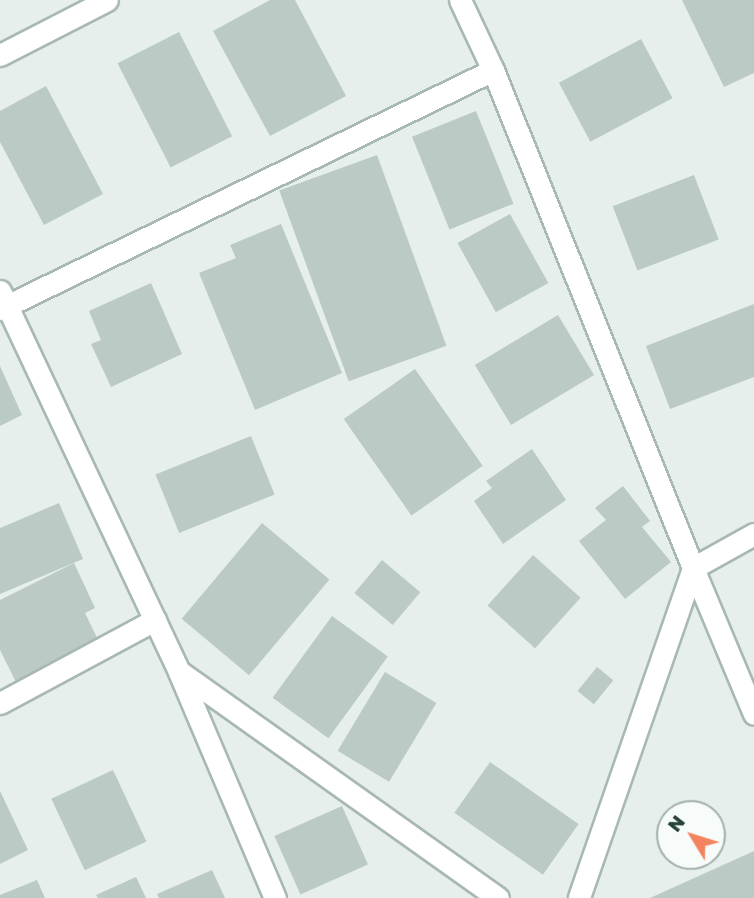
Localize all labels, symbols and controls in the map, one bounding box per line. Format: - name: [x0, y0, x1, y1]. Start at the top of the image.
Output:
- north arrow: [656, 800, 726, 870]
- text: N: [662, 810, 689, 836]

